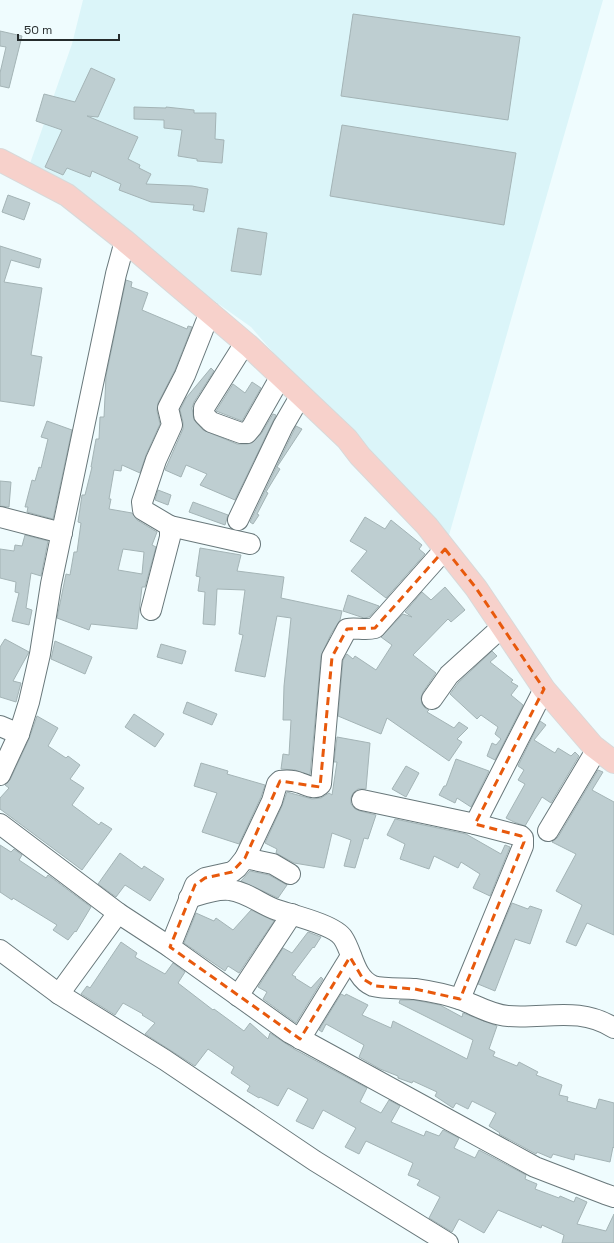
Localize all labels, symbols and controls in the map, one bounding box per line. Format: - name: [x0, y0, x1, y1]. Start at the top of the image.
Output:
- scale bar: [18, 16, 119, 42]
- text: 50 m: [24, 22, 52, 38]

